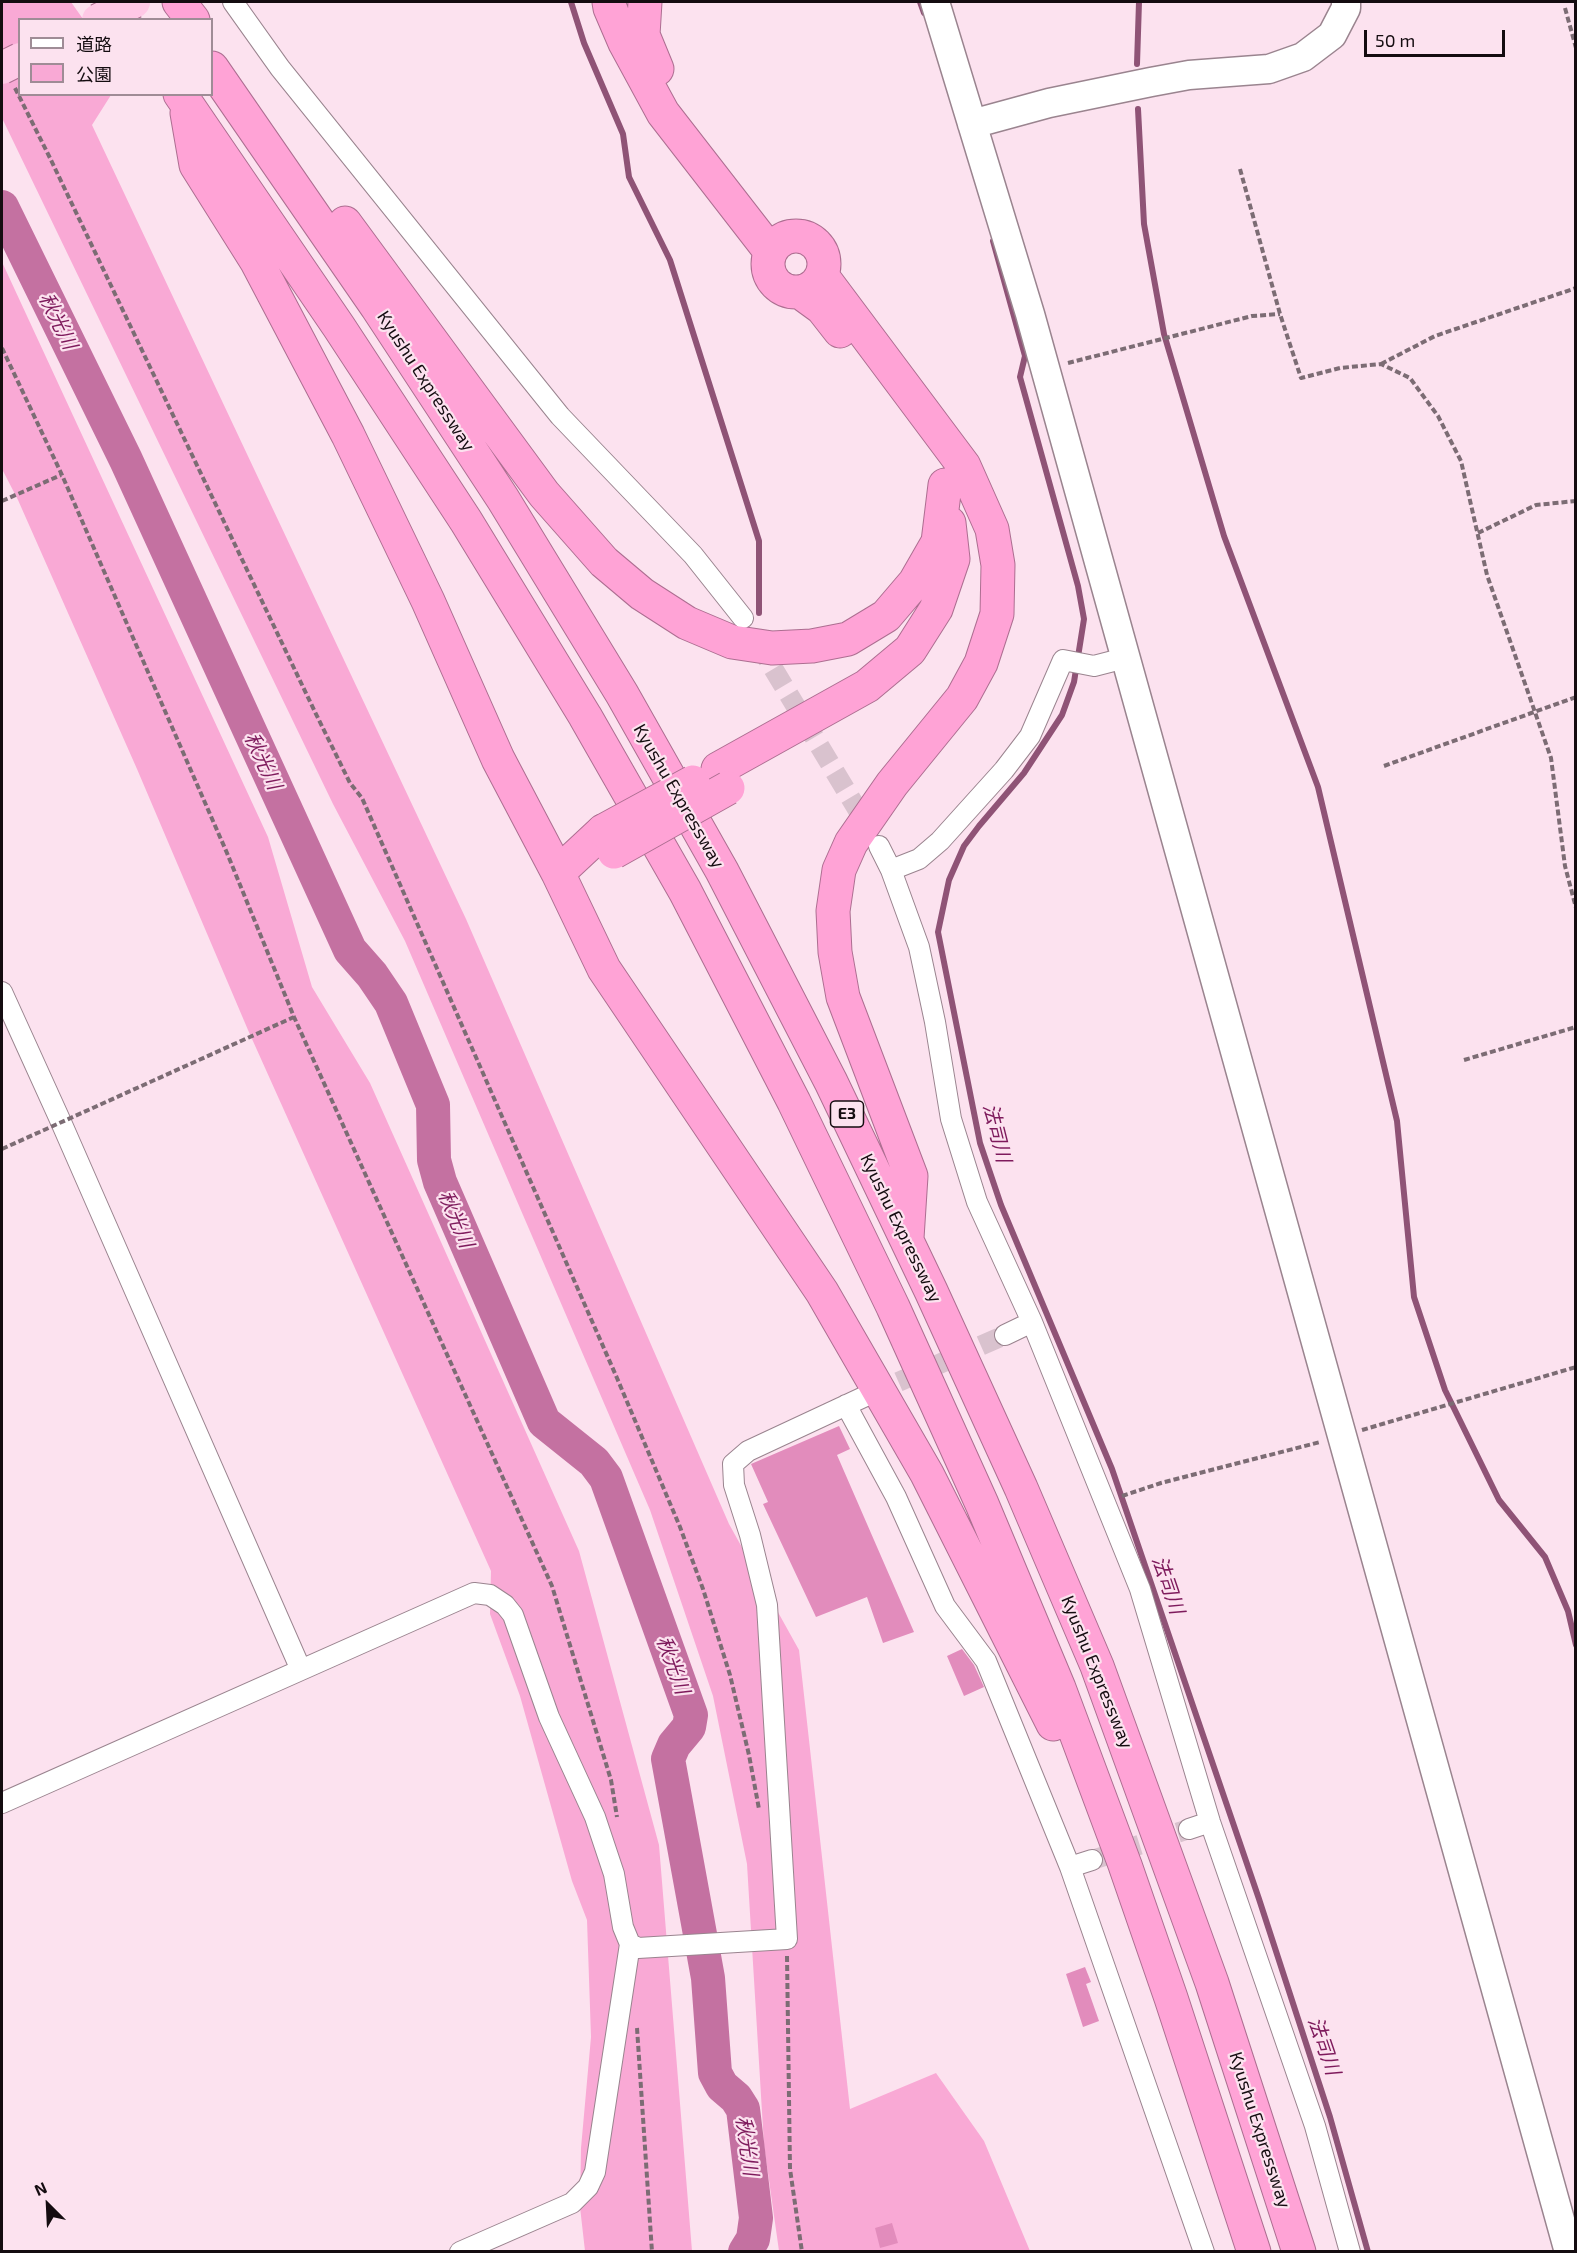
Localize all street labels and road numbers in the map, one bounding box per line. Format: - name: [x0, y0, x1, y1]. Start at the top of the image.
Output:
- street label: Kyushu Expressway: [373, 307, 479, 455]
- street label: Kyushu Expressway: [629, 720, 729, 872]
- road number: E3: [830, 1101, 864, 1127]
- street label: Kyushu Expressway: [856, 1150, 946, 1306]
- street label: Kyushu Expressway: [1056, 1592, 1138, 1752]
- street label: Kyushu Expressway: [1225, 2049, 1295, 2211]

